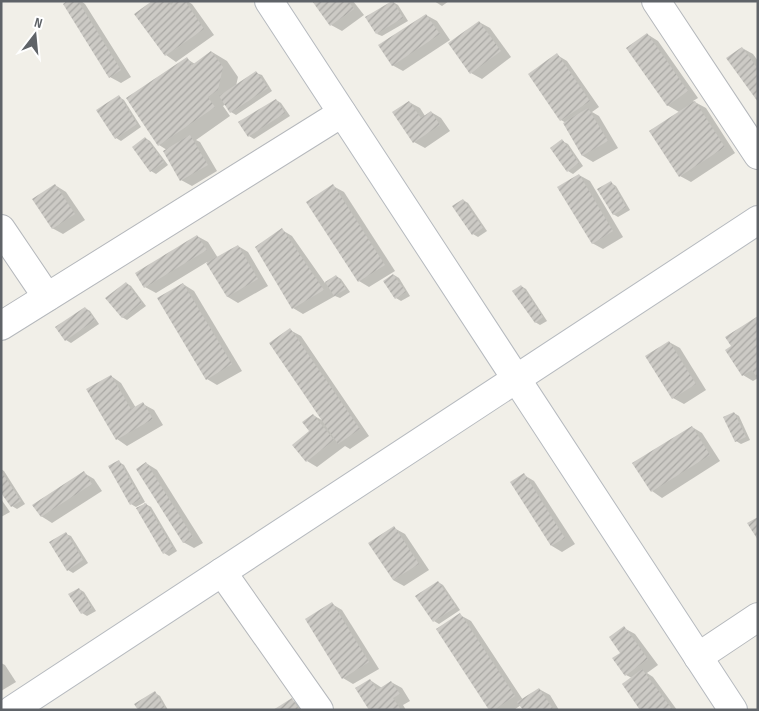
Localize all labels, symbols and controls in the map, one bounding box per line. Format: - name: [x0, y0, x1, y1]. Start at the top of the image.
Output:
- north arrow: [10, 10, 60, 60]
- text: N: [33, 14, 44, 32]

